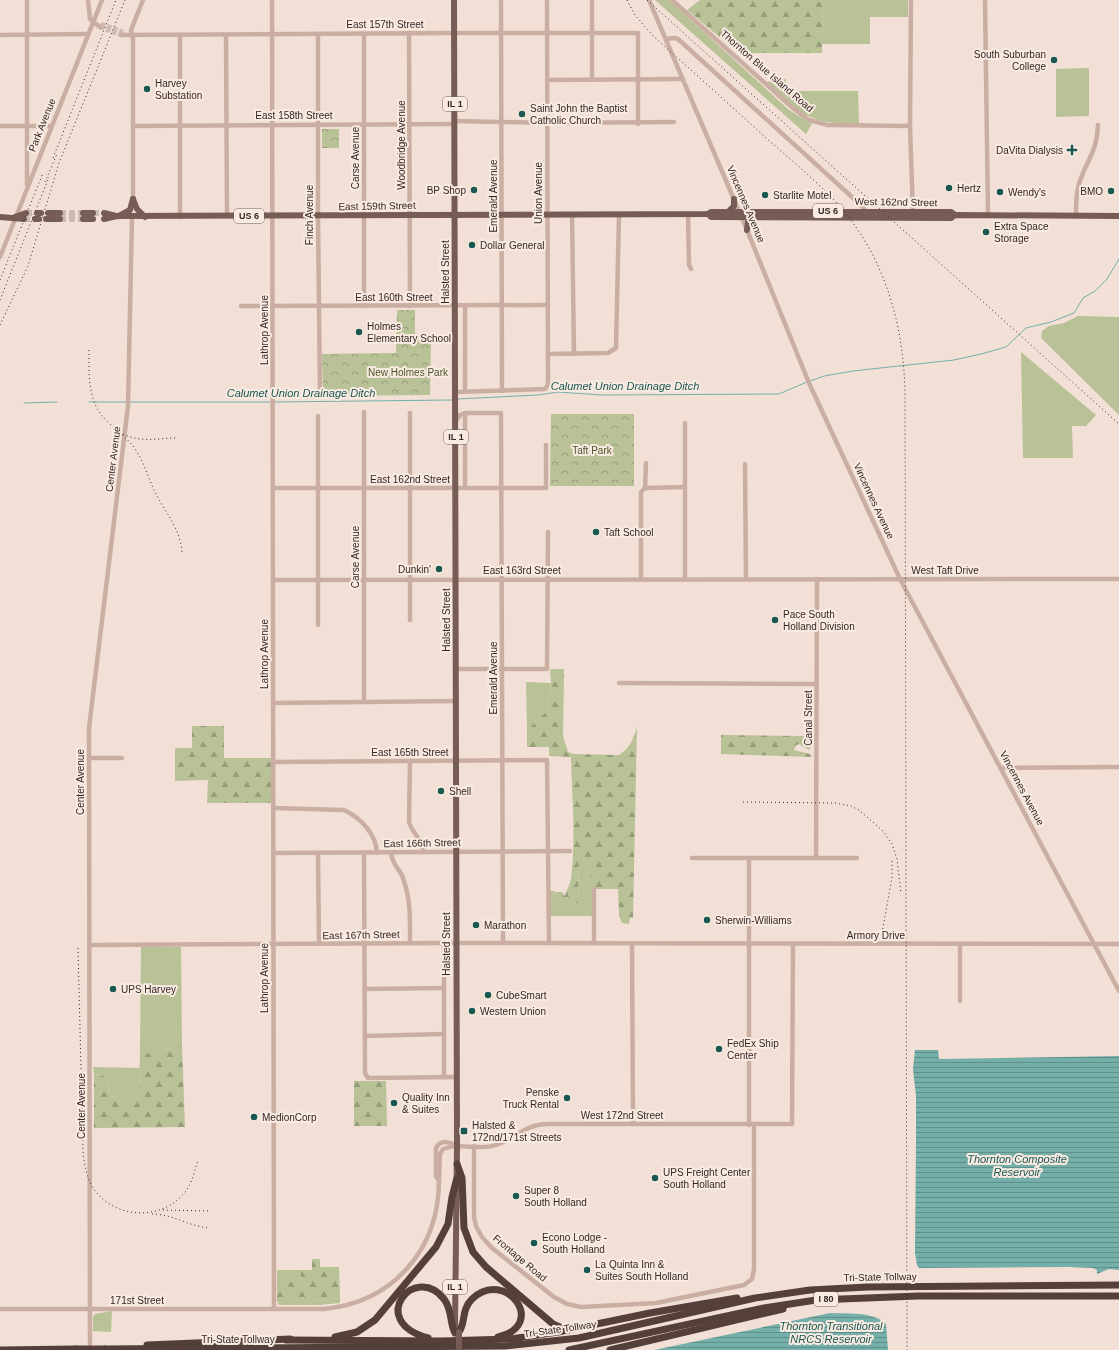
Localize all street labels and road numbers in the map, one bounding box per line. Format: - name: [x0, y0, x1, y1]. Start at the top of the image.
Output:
- street label: East 157th Street: [346, 19, 424, 30]
- street label: Thornton Blue Island Road: [718, 28, 816, 114]
- street label: Park Avenue: [26, 96, 58, 153]
- road number: IL 1: [443, 97, 467, 111]
- street label: Woodbridge Avenue: [396, 100, 407, 190]
- street label: East 158th Street: [255, 110, 333, 121]
- street label: Carse Avenue: [350, 126, 361, 189]
- street label: Emerald Avenue: [488, 159, 499, 233]
- street label: Union Avenue: [533, 162, 544, 224]
- street label: Vincennes Avenue: [725, 164, 767, 245]
- street label: Finch Avenue: [304, 184, 315, 245]
- street label: West 162nd Street: [855, 196, 938, 208]
- street label: East 159th Street: [338, 200, 416, 212]
- road number: US 6: [813, 204, 843, 218]
- road number: US 6: [234, 209, 264, 223]
- street label: Halsted Street: [440, 240, 451, 304]
- street label: East 160th Street: [355, 292, 433, 303]
- street label: Lathrop Avenue: [259, 295, 270, 365]
- street label: Center Avenue: [104, 425, 123, 492]
- road number: IL 1: [444, 430, 468, 444]
- street label: Vincennes Avenue: [852, 461, 897, 541]
- street label: East 162nd Street: [370, 474, 450, 485]
- street label: Carse Avenue: [350, 525, 361, 588]
- street label: East 163rd Street: [483, 565, 561, 576]
- street label: West Taft Drive: [911, 565, 979, 576]
- street label: Halsted Street: [441, 588, 452, 652]
- street label: Lathrop Avenue: [259, 619, 270, 689]
- street label: Emerald Avenue: [488, 641, 499, 715]
- street label: Canal Street: [803, 690, 814, 746]
- street label: East 165th Street: [371, 747, 449, 758]
- street label: Center Avenue: [75, 749, 86, 815]
- street label: Vincennes Avenue: [998, 749, 1046, 827]
- street label: East 166th Street: [383, 837, 461, 849]
- street label: Halsted Street: [441, 912, 452, 976]
- street label: East 167th Street: [322, 929, 400, 941]
- street label: Armory Drive: [847, 930, 906, 941]
- street label: Lathrop Avenue: [259, 943, 270, 1013]
- street label: Center Avenue: [76, 1073, 87, 1139]
- street label: West 172nd Street: [581, 1110, 664, 1121]
- street label: Frontage Road: [491, 1232, 549, 1284]
- street label: Tri-State Tollway: [843, 1271, 917, 1283]
- road number: IL 1: [443, 1280, 467, 1294]
- road number: I 80: [814, 1292, 838, 1306]
- street label: 171st Street: [110, 1295, 164, 1306]
- street label: Tri-State Tollway: [523, 1318, 597, 1340]
- street label: Tri-State Tollway: [201, 1334, 275, 1345]

